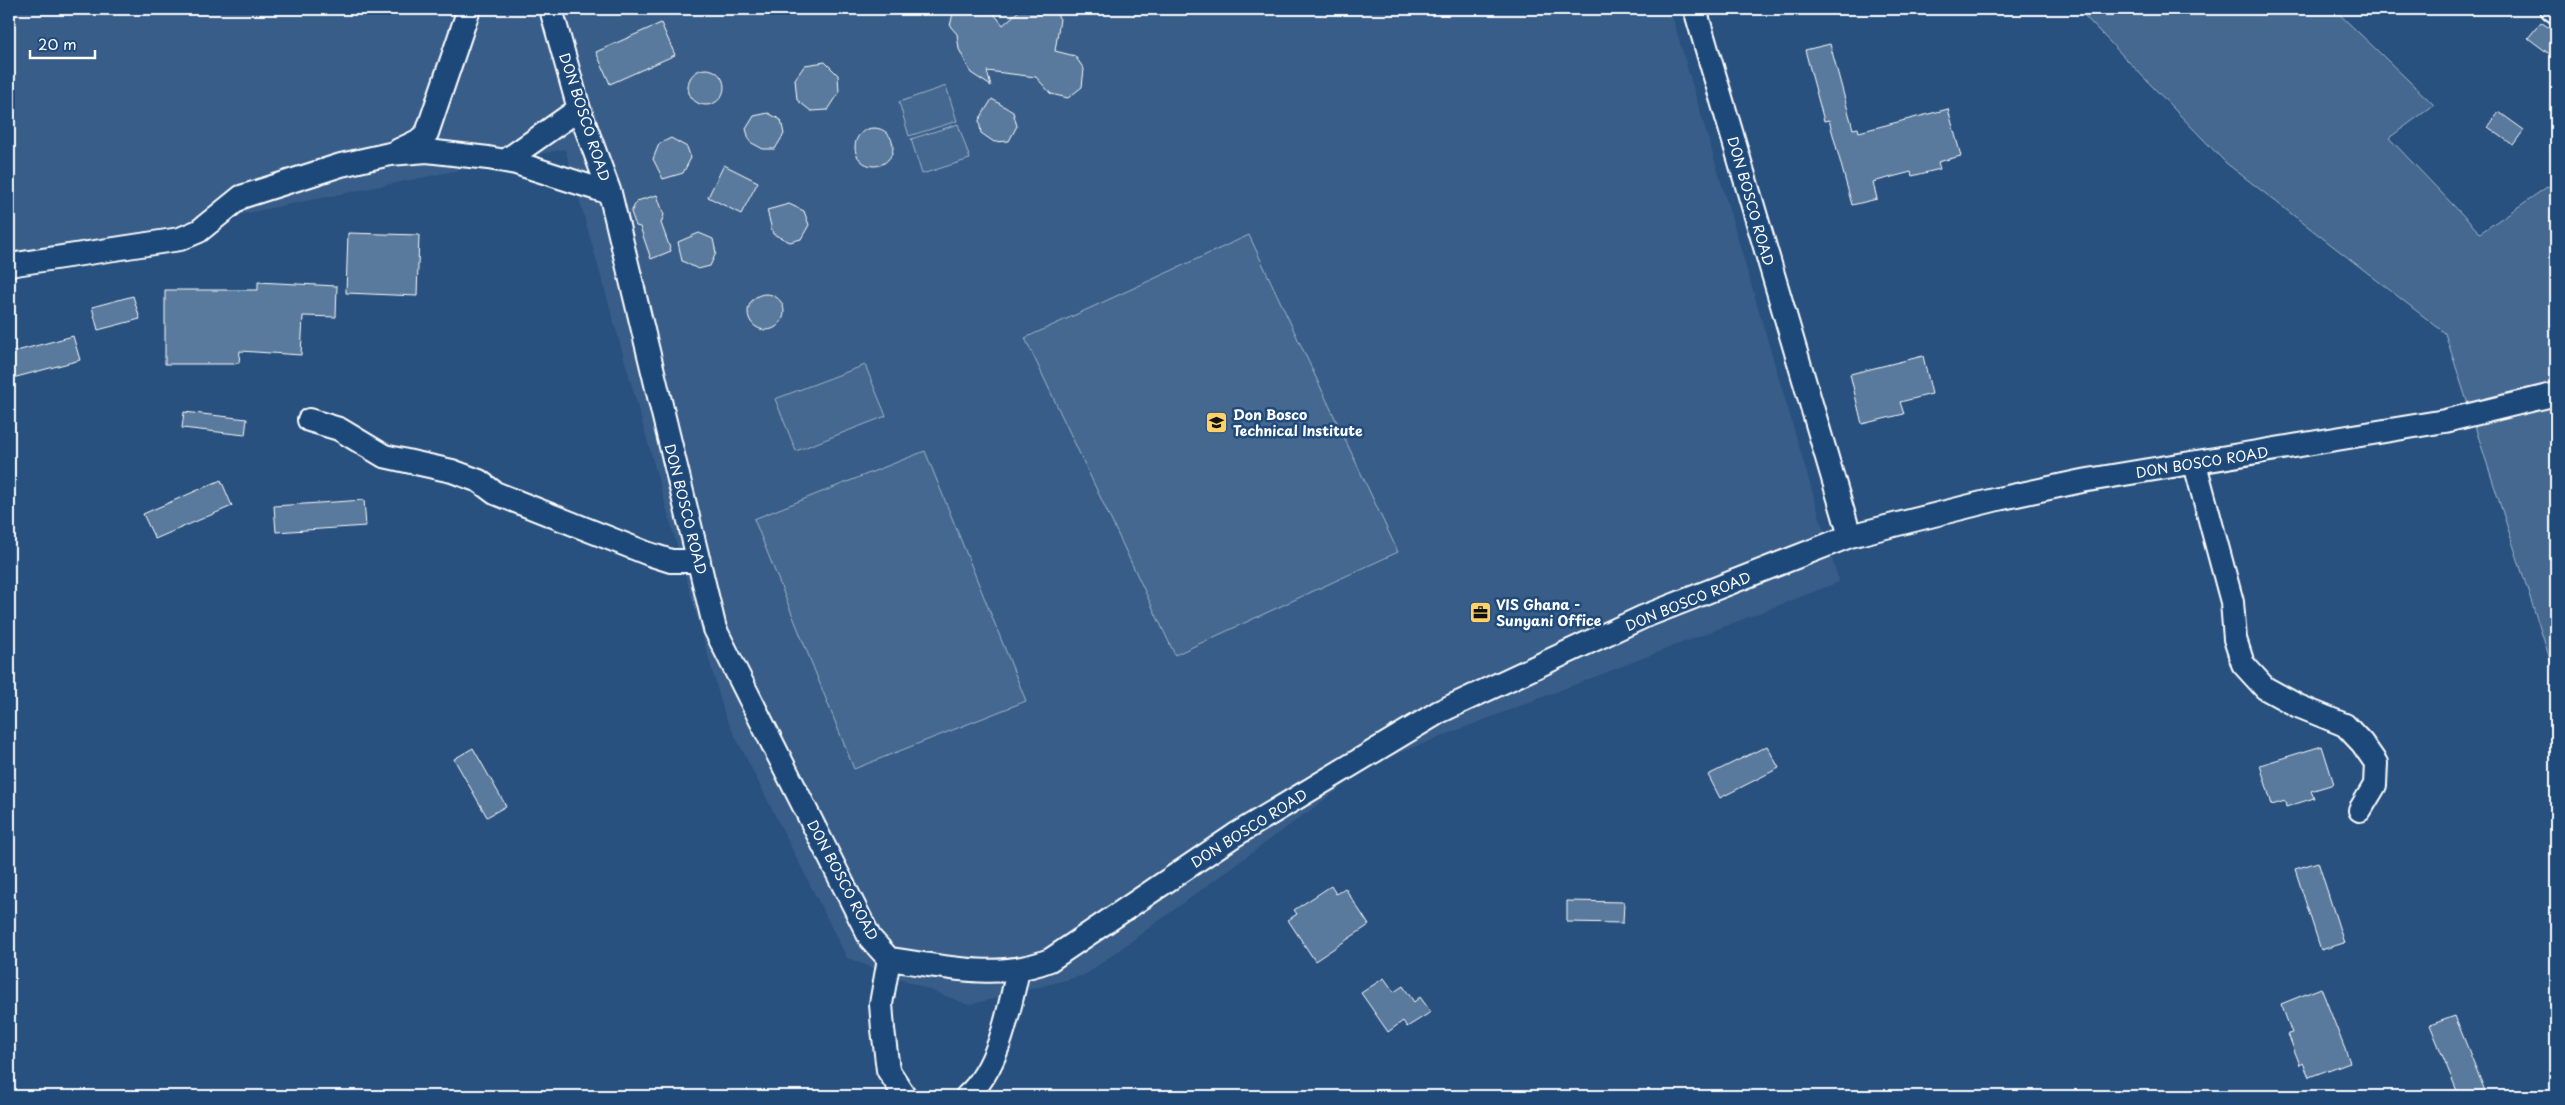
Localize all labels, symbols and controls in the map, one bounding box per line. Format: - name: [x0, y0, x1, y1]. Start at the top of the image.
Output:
- scale bar: [30, 28, 95, 60]
- text: 20 m: [38, 32, 77, 55]
- street label: DON BOSCO ROAD: [554, 50, 616, 184]
- street label: DON BOSCO ROAD: [1722, 134, 1780, 268]
- place label: Don Bosco Technical Institute: [1233, 404, 1363, 441]
- school or university icon: Don Bosco Technical Institute: [1205, 410, 1229, 434]
- street label: DON BOSCO ROAD: [2134, 441, 2270, 483]
- street label: DON BOSCO ROAD: [660, 442, 712, 576]
- street label: DON BOSCO ROAD: [1622, 566, 1754, 636]
- place label: VIS Ghana - Sunyani Office: [1496, 594, 1602, 631]
- office icon: VIS Ghana - Sunyani Office: [1468, 600, 1492, 624]
- street label: DON BOSCO ROAD: [1187, 784, 1311, 872]
- street label: DON BOSCO ROAD: [802, 816, 884, 944]

